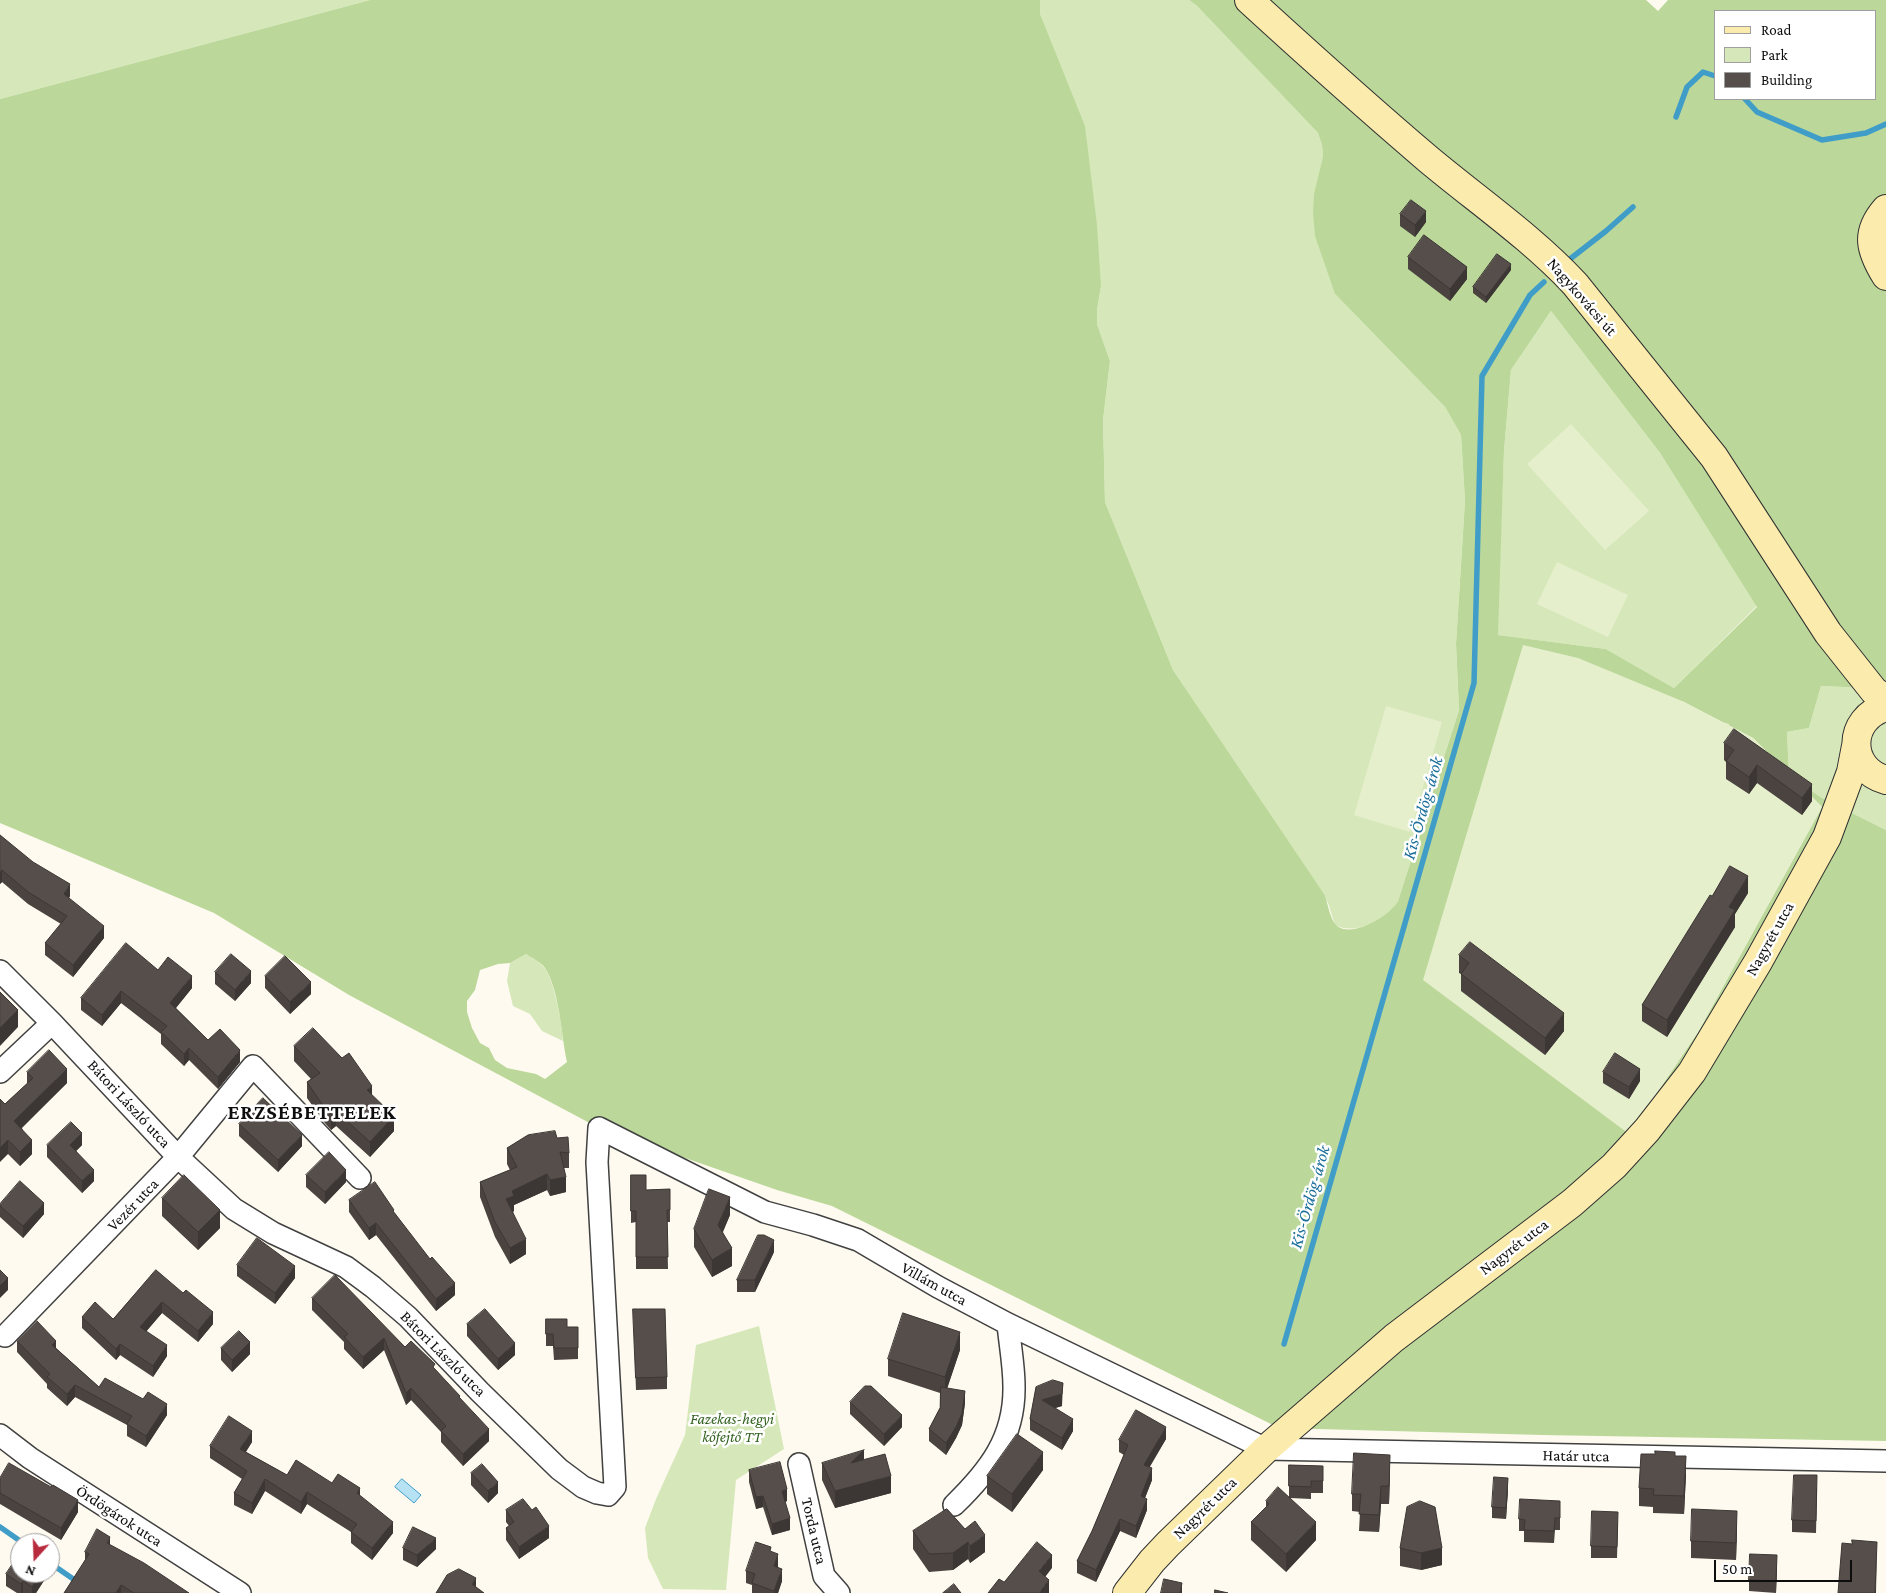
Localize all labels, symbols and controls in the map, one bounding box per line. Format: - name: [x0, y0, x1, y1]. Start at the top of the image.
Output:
- legend: [1714, 10, 1876, 100]
- text: Road: [1761, 22, 1791, 38]
- text: Park: [1761, 47, 1788, 63]
- text: Building: [1761, 72, 1812, 88]
- street label: Nagykovácsi út: [1543, 254, 1621, 340]
- water label: Kis-Ördög-árok: [1398, 754, 1448, 862]
- street label: Nagyrét utca: [1742, 899, 1798, 979]
- street label: Bátori László utca: [83, 1056, 175, 1152]
- district label: ERZSÉBETTELEK: [226, 1100, 398, 1126]
- water label: Kis-Ördög-árok: [1285, 1143, 1335, 1251]
- street label: Vezér utca: [103, 1175, 163, 1235]
- street label: Nagyrét utca: [1476, 1215, 1552, 1279]
- street label: Villám utca: [898, 1258, 970, 1310]
- street label: Bátori László utca: [396, 1307, 490, 1401]
- park label: Fazekas-hegyi kőfejtő TT: [690, 1409, 774, 1447]
- street label: Határ utca: [1542, 1446, 1610, 1466]
- street label: Nagyrét utca: [1169, 1473, 1241, 1543]
- street label: Ördögárok utca: [72, 1481, 166, 1551]
- street label: Torda utca: [797, 1496, 831, 1566]
- north arrow: [10, 1533, 60, 1583]
- scale bar: [1716, 1550, 1854, 1582]
- text: 50 m: [1722, 1561, 1752, 1577]
- text: N: [23, 1562, 37, 1580]

